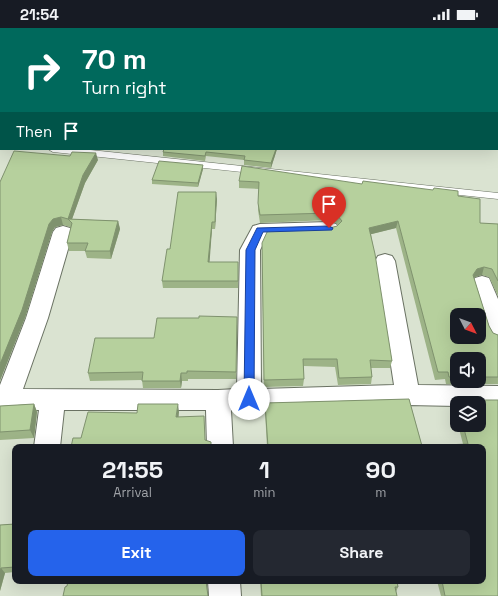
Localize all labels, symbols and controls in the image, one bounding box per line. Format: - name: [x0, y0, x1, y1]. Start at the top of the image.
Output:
- text: 21:54: [20, 5, 59, 24]
- text: 70 m: [82, 41, 147, 77]
- icon: right: [16, 44, 68, 96]
- text: Turn right: [82, 76, 166, 99]
- icon: arrive: [60, 120, 82, 142]
- text: Then: [16, 122, 52, 141]
- pin: [312, 187, 346, 228]
- icon: arrive: [318, 193, 340, 215]
- north arrow: [450, 308, 486, 344]
- map controls: [450, 308, 486, 432]
- button: sound: [450, 352, 486, 388]
- position arrow: [228, 378, 270, 420]
- button: layers: [450, 396, 486, 432]
- text: 21:55: [102, 454, 163, 485]
- text: 1: [259, 454, 270, 485]
- text: 90: [366, 454, 396, 485]
- text: Arrival: [113, 484, 152, 501]
- text: min: [253, 484, 276, 501]
- text: m: [375, 484, 386, 501]
- button: Exit: [28, 530, 245, 576]
- button: Share: [253, 530, 470, 576]

